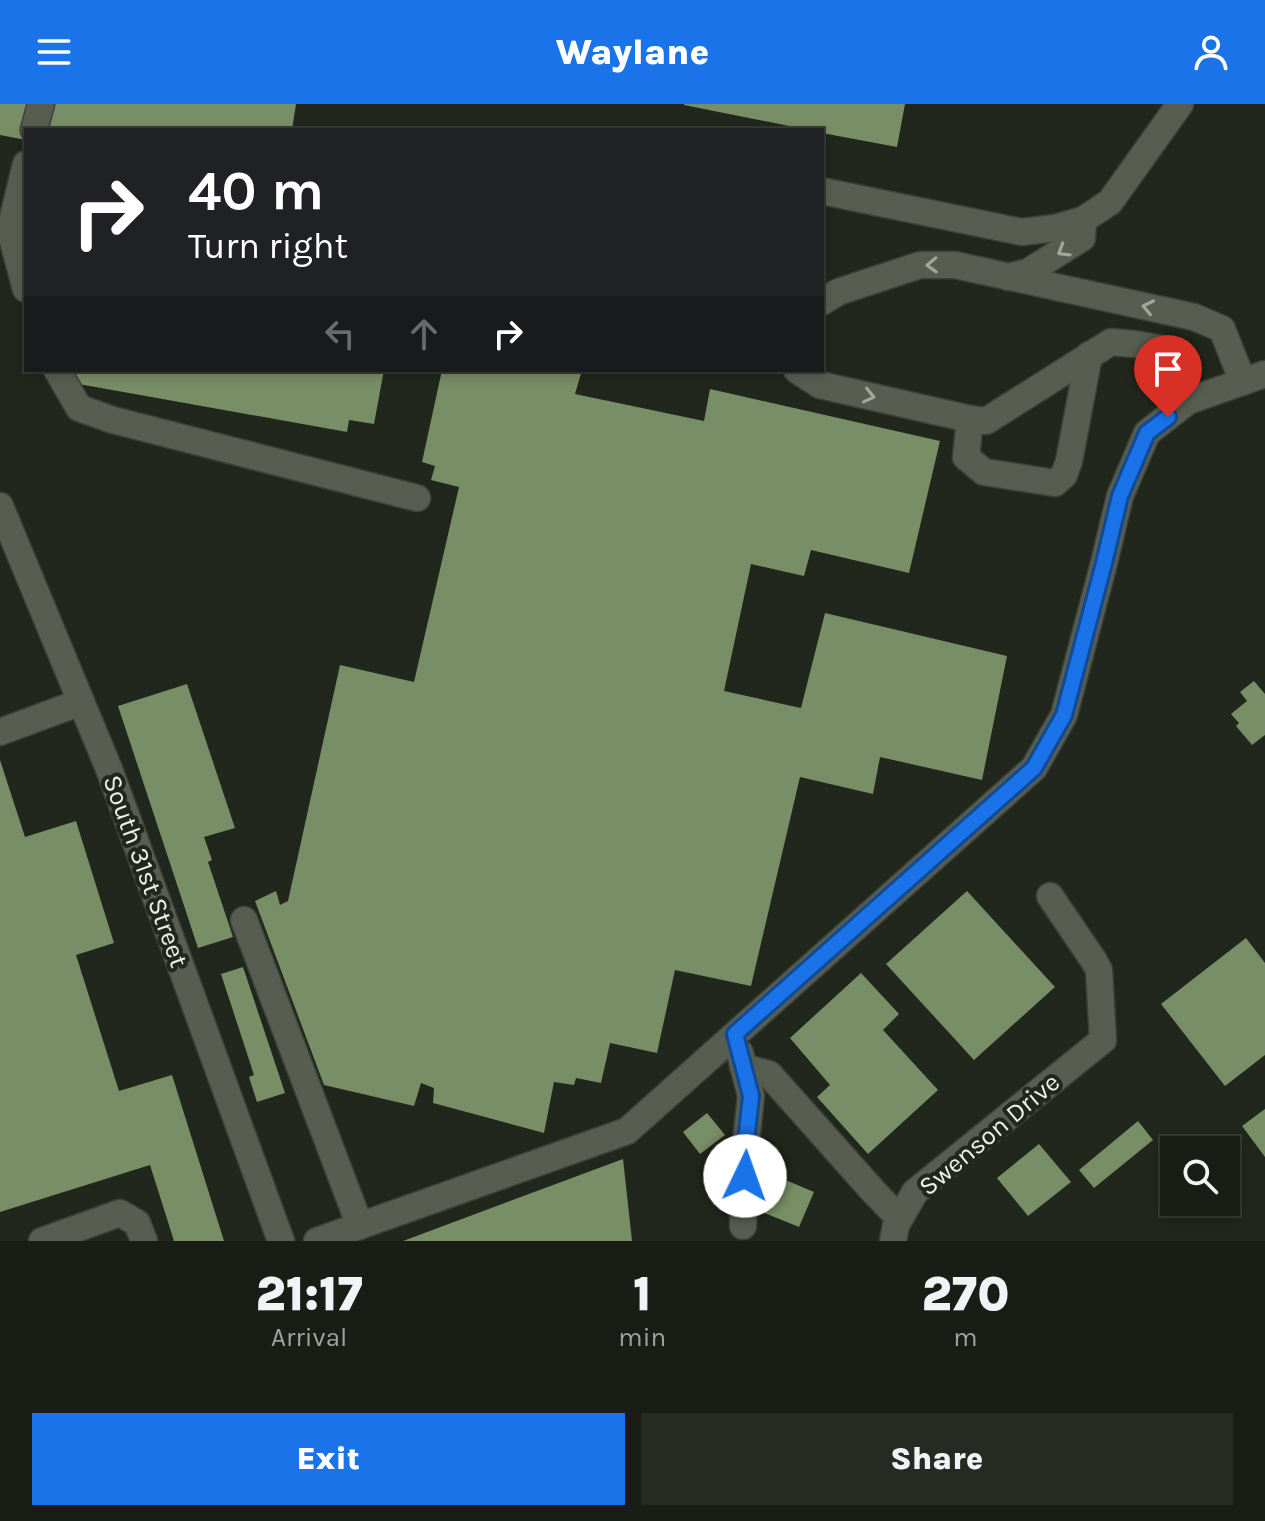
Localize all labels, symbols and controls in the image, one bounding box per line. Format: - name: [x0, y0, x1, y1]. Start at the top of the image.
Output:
- icon: menu: [32, 30, 76, 74]
- icon: person: [1189, 30, 1233, 74]
- text: Waylane: [556, 31, 709, 73]
- text: 40 m: [188, 158, 324, 223]
- icon: right: [56, 160, 160, 264]
- text: Turn right: [188, 225, 348, 267]
- one-way arrow: [1057, 241, 1071, 256]
- one-way arrow: [925, 257, 938, 274]
- one-way arrow: [1142, 299, 1155, 316]
- icon: left: [318, 312, 362, 356]
- icon: ahead: [402, 312, 446, 356]
- icon: right: [486, 312, 530, 356]
- pin: [1134, 335, 1202, 417]
- icon: arrive: [1146, 347, 1190, 391]
- one-way arrow: [862, 387, 875, 404]
- street label: South 31st Street: [96, 771, 195, 972]
- street label: Swenson Drive: [913, 1067, 1066, 1202]
- position arrow: [703, 1134, 787, 1218]
- map controls: [1160, 1136, 1240, 1216]
- button: search: [1160, 1136, 1240, 1216]
- text: 21:17: [255, 1266, 363, 1322]
- text: 1: [633, 1266, 651, 1322]
- text: 270: [922, 1266, 1010, 1322]
- text: Arrival: [271, 1322, 347, 1353]
- text: min: [618, 1322, 666, 1353]
- text: m: [953, 1322, 978, 1353]
- button: Exit: [32, 1413, 625, 1505]
- button: Share: [641, 1413, 1233, 1505]

